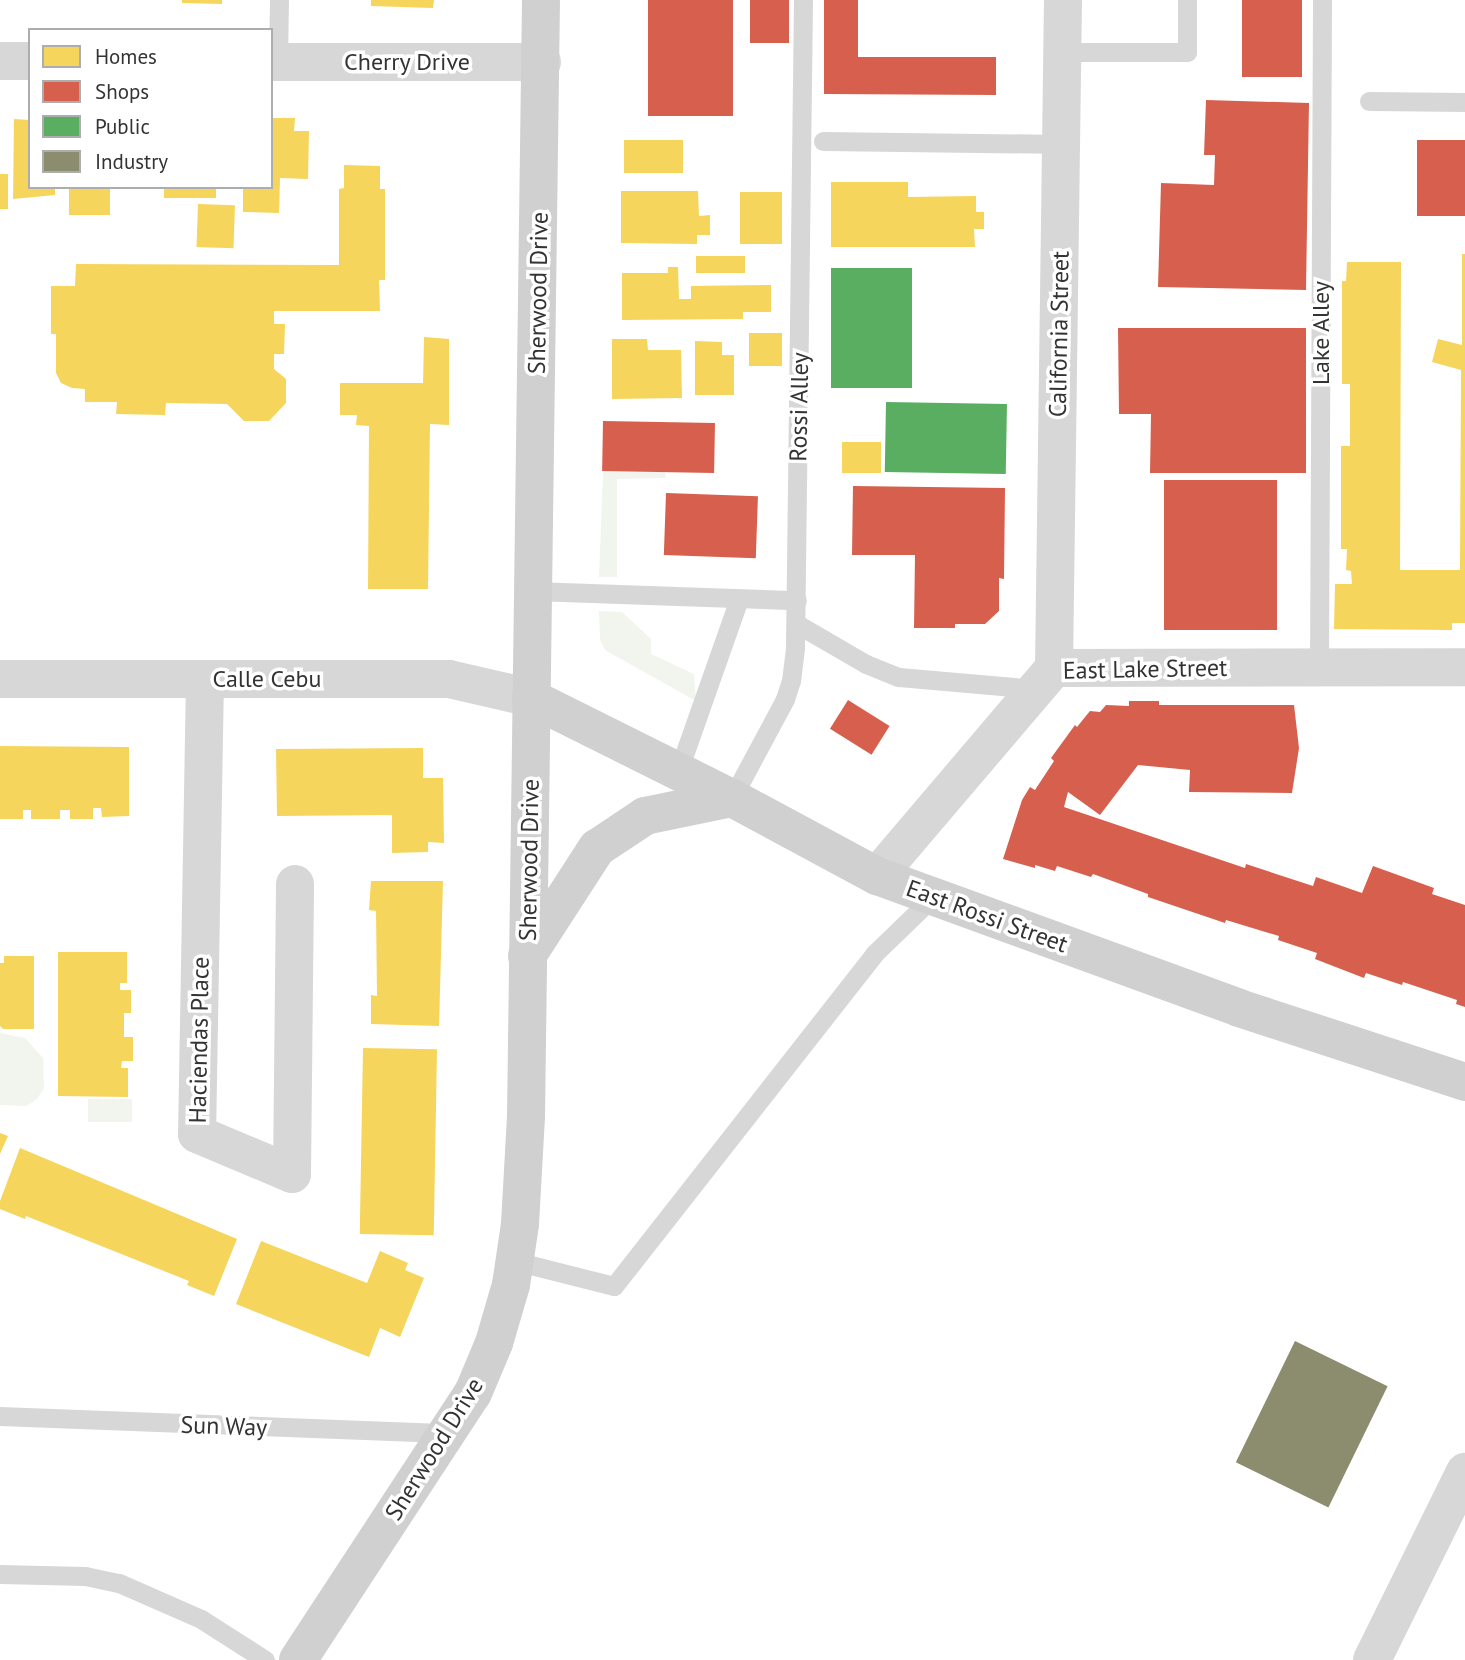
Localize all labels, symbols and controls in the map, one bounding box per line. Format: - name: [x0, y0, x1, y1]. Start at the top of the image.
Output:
- legend: [28, 28, 273, 189]
- text: Homes: [95, 43, 157, 70]
- street label: Cherry Drive: [344, 48, 470, 76]
- text: Shops: [95, 78, 149, 105]
- text: Public: [95, 113, 150, 140]
- text: Industry: [95, 148, 168, 175]
- street label: Sherwood Drive: [522, 212, 554, 374]
- street label: California Street: [1043, 251, 1075, 417]
- street label: Lake Alley: [1307, 281, 1335, 385]
- street label: Rossi Alley: [784, 352, 814, 462]
- street label: East Lake Street: [1063, 653, 1227, 685]
- street label: Calle Cebu: [213, 665, 321, 693]
- street label: Sherwood Drive: [513, 779, 545, 941]
- street label: East Rossi Street: [902, 873, 1072, 959]
- street label: Haciendas Place: [183, 956, 215, 1124]
- street label: Sherwood Drive: [379, 1372, 489, 1526]
- street label: Sun Way: [180, 1410, 268, 1442]

